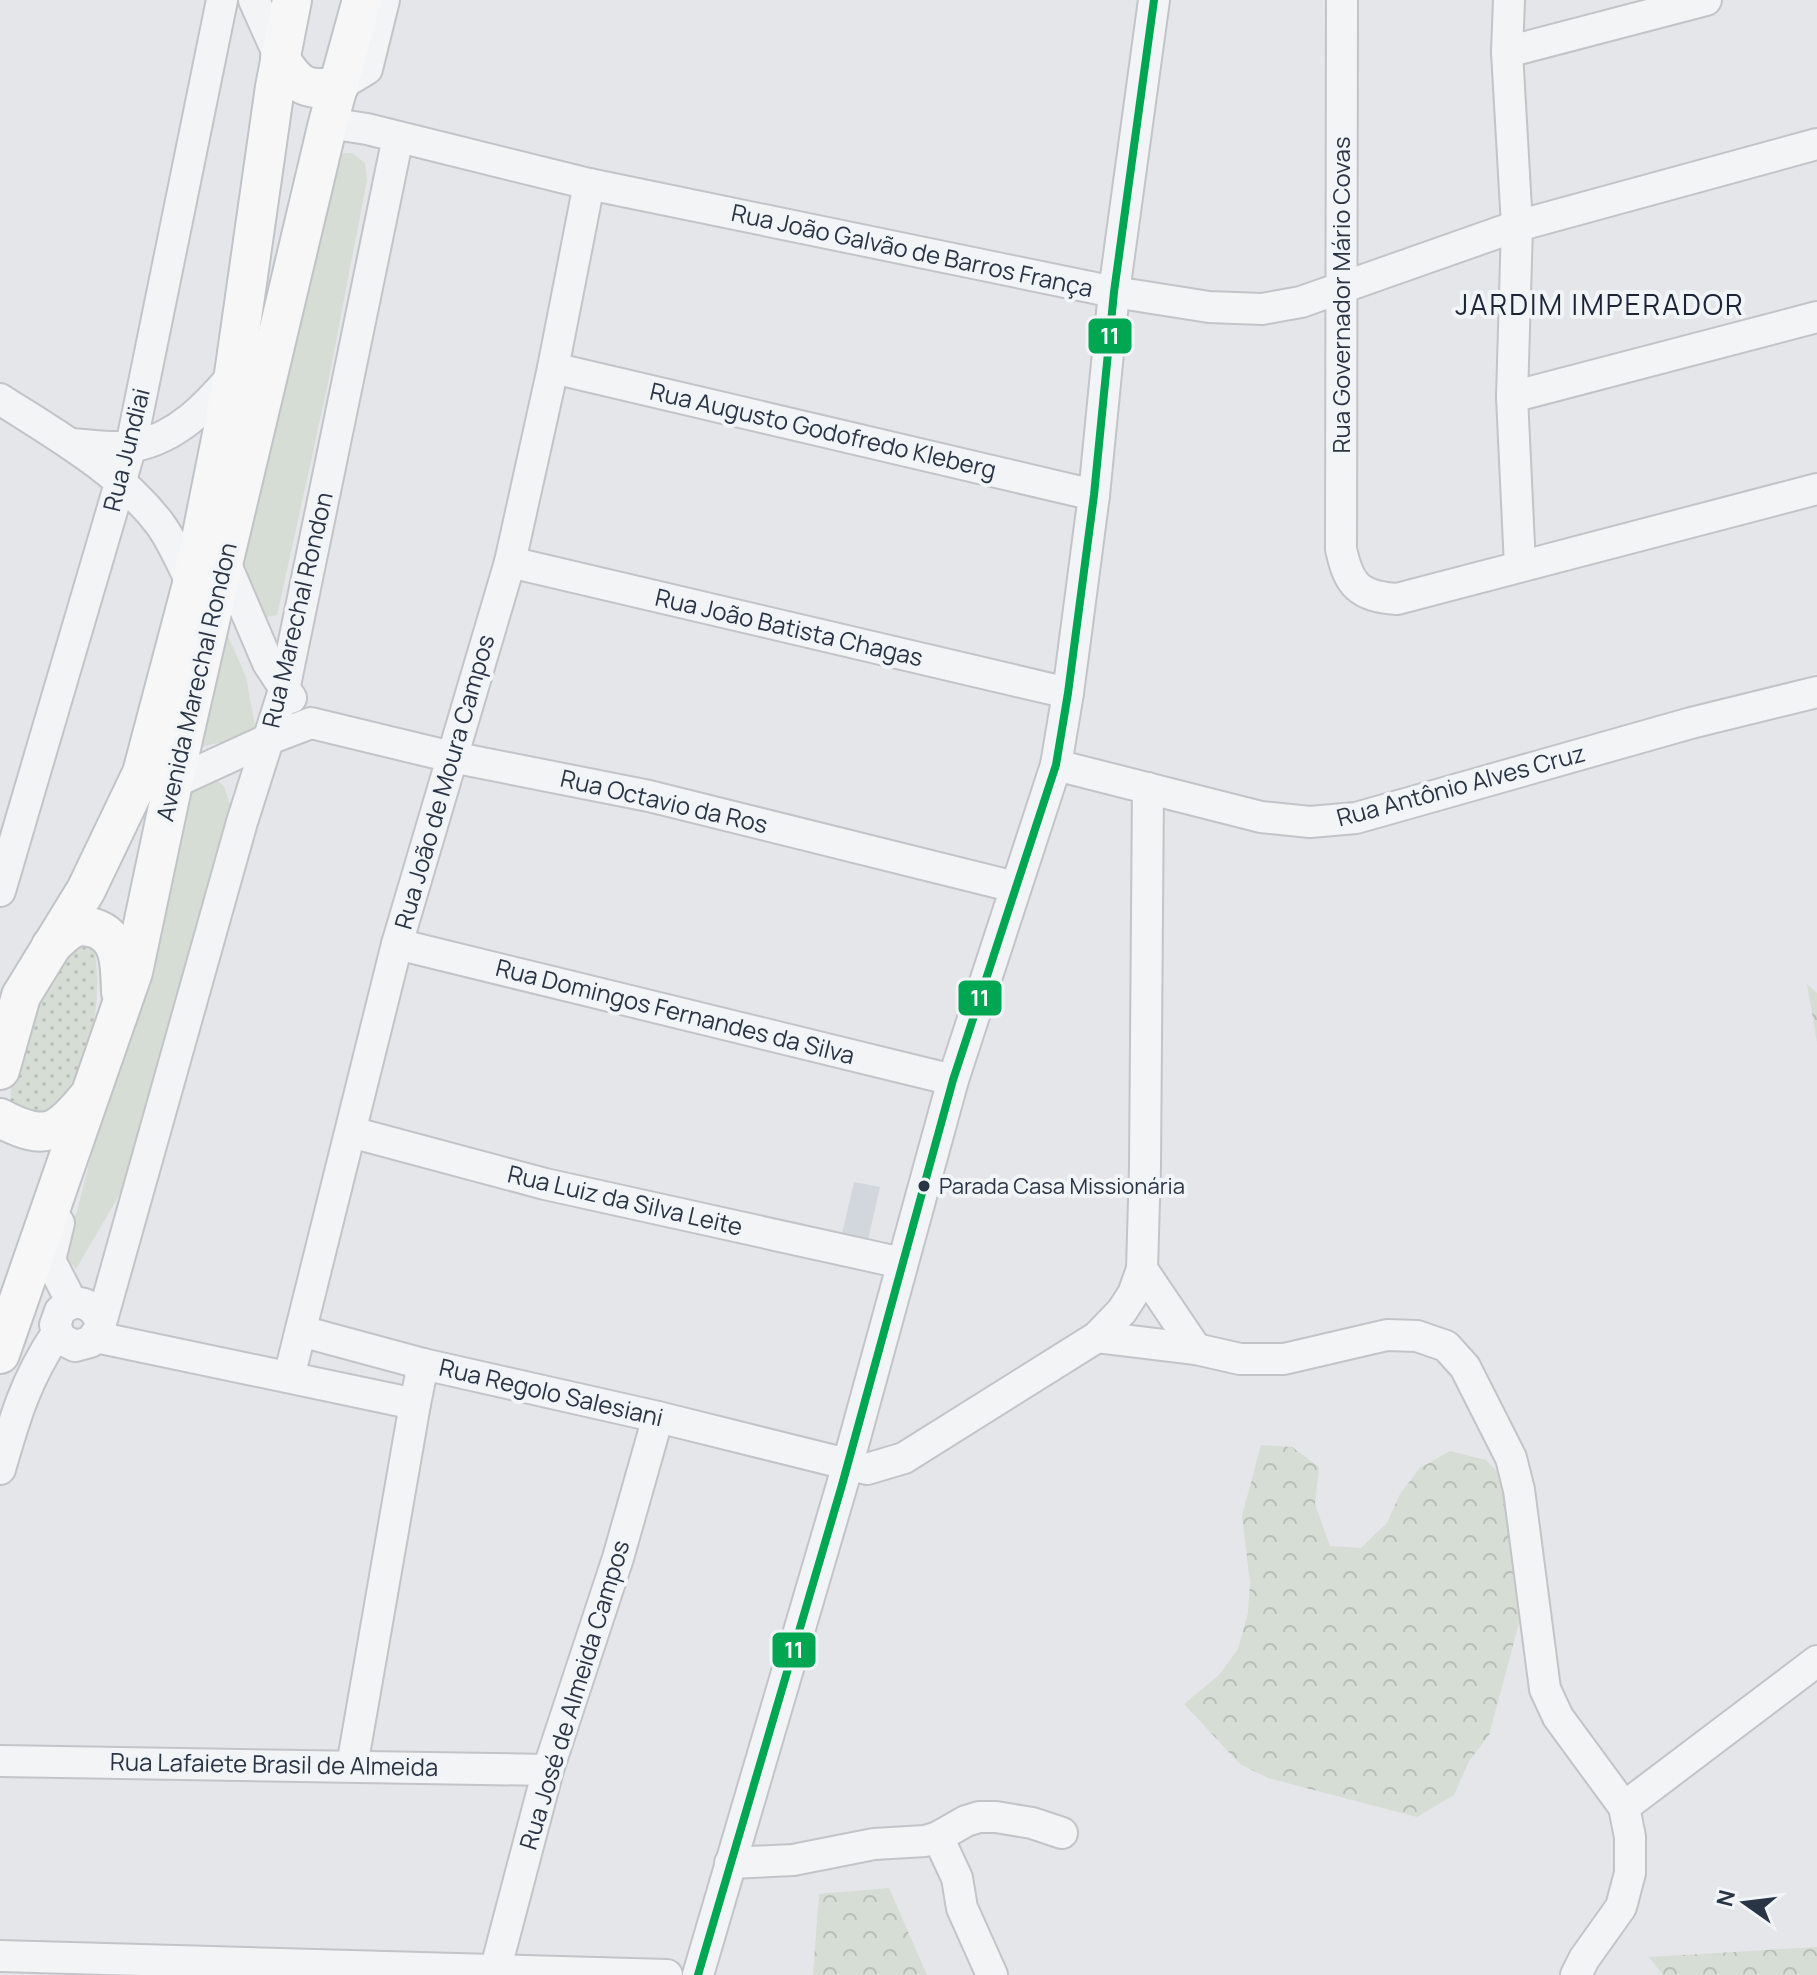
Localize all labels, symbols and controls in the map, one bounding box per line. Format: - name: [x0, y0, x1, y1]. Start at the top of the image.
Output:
- street label: Rua Governador Mário Covas: [1324, 136, 1357, 454]
- street label: Rua João Galvão de Barros França: [729, 195, 1096, 304]
- district label: JARDIM IMPERADOR: [1455, 285, 1745, 323]
- line badge: 11: [1087, 317, 1133, 355]
- text: 11: [1100, 321, 1120, 351]
- street label: Rua Augusto Godofredo Kleberg: [647, 374, 1000, 485]
- street label: Rua Jundiai: [94, 385, 157, 515]
- street label: Rua Marechal Rondon: [253, 489, 340, 731]
- street label: Avenida Marechal Rondon: [147, 539, 244, 824]
- street label: Rua João Batista Chagas: [652, 580, 926, 673]
- street label: Rua João de Moura Campos: [386, 630, 501, 933]
- street label: Rua Antônio Alves Cruz: [1333, 735, 1588, 834]
- street label: Rua Octavio da Ros: [558, 761, 771, 840]
- street label: Rua Domingos Fernandes da Silva: [492, 950, 858, 1071]
- line badge: 11: [957, 979, 1003, 1017]
- text: 11: [970, 983, 990, 1013]
- street label: Rua Luiz da Silva Leite: [505, 1156, 746, 1243]
- place label: Parada Casa Missionária: [939, 1171, 1185, 1201]
- marker: Parada Casa Missionária: [916, 1178, 932, 1194]
- street label: Rua Regolo Salesiani: [436, 1350, 667, 1433]
- street label: Rua José de Almeida Campos: [511, 1536, 636, 1853]
- line badge: 11: [771, 1631, 817, 1669]
- text: 11: [784, 1635, 804, 1665]
- street label: Rua Lafaiete Brasil de Almeida: [110, 1744, 438, 1783]
- north arrow: [1705, 1863, 1785, 1943]
- text: N: [1709, 1887, 1742, 1909]

